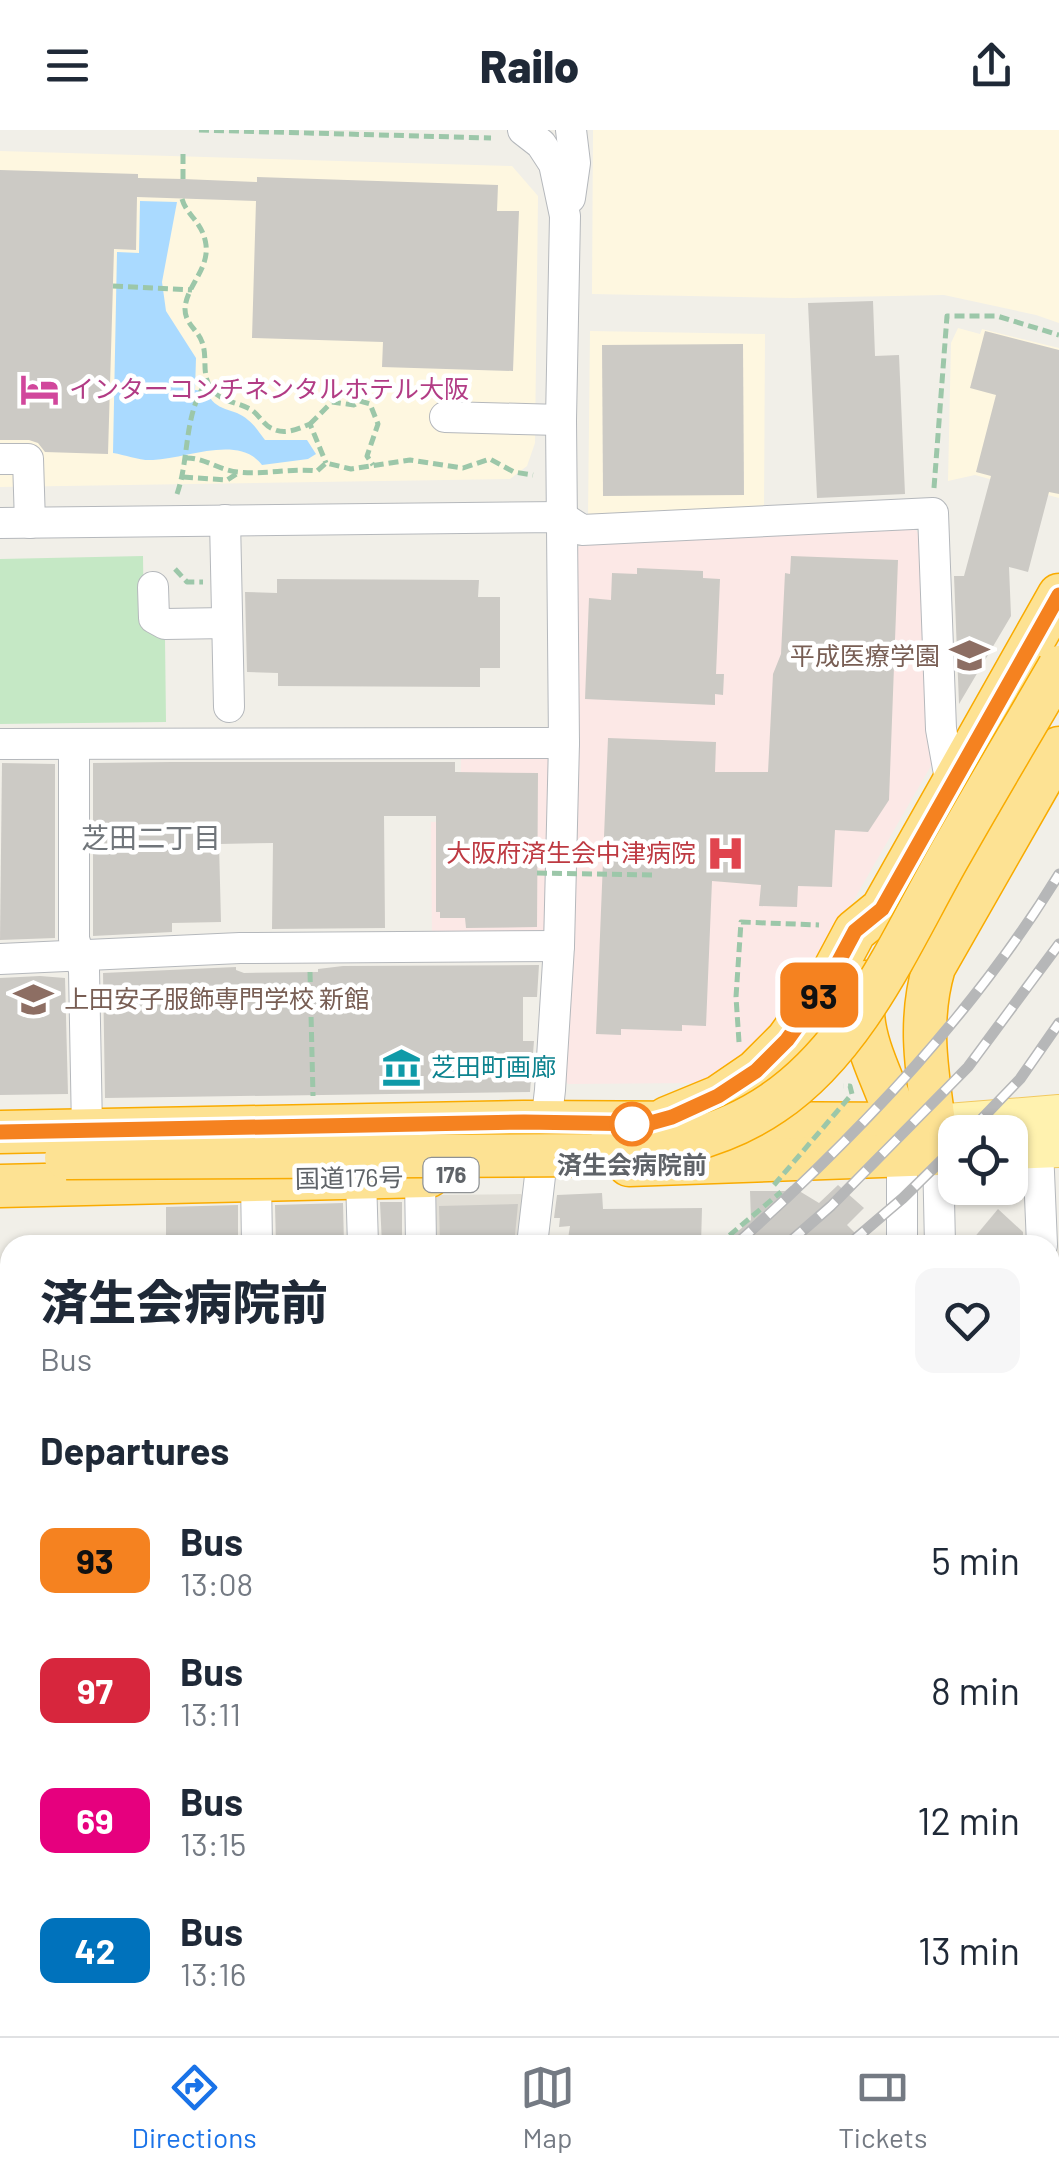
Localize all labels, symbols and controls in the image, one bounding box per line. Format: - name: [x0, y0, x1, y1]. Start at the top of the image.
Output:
- icon: menu: [40, 38, 95, 93]
- text: Railo: [480, 38, 579, 92]
- icon: share: [964, 38, 1019, 93]
- hotel icon: インターコンチネンタルホテル大阪: [18, 368, 60, 410]
- place label: インターコンチネンタルホテル大阪: [69, 373, 469, 403]
- school or university icon: 平成医療学園: [949, 635, 991, 677]
- place label: 平成医療学園: [790, 640, 940, 670]
- district label: 芝田二丁目: [81, 820, 221, 854]
- hospital icon: 大阪府済生会中津病院: [705, 832, 747, 874]
- place label: 大阪府済生会中津病院: [446, 837, 696, 867]
- line badge: 93: [774, 962, 864, 1028]
- text: 93: [800, 974, 838, 1016]
- school or university icon: 上田安子服飾専門学校 新館: [13, 978, 55, 1020]
- place label: 上田安子服飾専門学校 新館: [64, 983, 369, 1013]
- museum icon: 芝田町画廊: [380, 1046, 422, 1088]
- place label: 芝田町画廊: [431, 1051, 556, 1081]
- marker: 済生会病院前: [611, 1103, 653, 1145]
- map controls: [938, 1115, 1028, 1205]
- button: locate: [938, 1115, 1028, 1205]
- place label: 済生会病院前: [557, 1149, 707, 1179]
- road number: 176: [424, 1158, 478, 1192]
- street label: 国道176号: [295, 1161, 403, 1193]
- button: heart: [915, 1268, 1020, 1373]
- text: 済生会病院前: [40, 1272, 328, 1330]
- text: Bus: [40, 1339, 92, 1377]
- text: Departures: [40, 1427, 229, 1473]
- text: Bus: [180, 1518, 243, 1564]
- text: 5 min: [931, 1537, 1020, 1583]
- text: 93: [76, 1539, 114, 1581]
- text: 13:08: [180, 1564, 253, 1602]
- text: Bus: [180, 1648, 243, 1694]
- text: 8 min: [931, 1667, 1020, 1713]
- text: 97: [77, 1669, 113, 1711]
- text: 13:11: [180, 1694, 241, 1732]
- text: Bus: [180, 1778, 243, 1824]
- text: 12 min: [917, 1797, 1020, 1843]
- text: 69: [76, 1799, 114, 1841]
- text: 13:15: [180, 1824, 246, 1862]
- text: Bus: [180, 1908, 243, 1954]
- text: 13 min: [918, 1927, 1020, 1973]
- text: 42: [75, 1929, 115, 1971]
- text: 13:16: [180, 1954, 246, 1992]
- tab: Directions: [132, 2060, 257, 2154]
- tab: Map: [520, 2060, 575, 2154]
- tab: Tickets: [838, 2060, 927, 2154]

